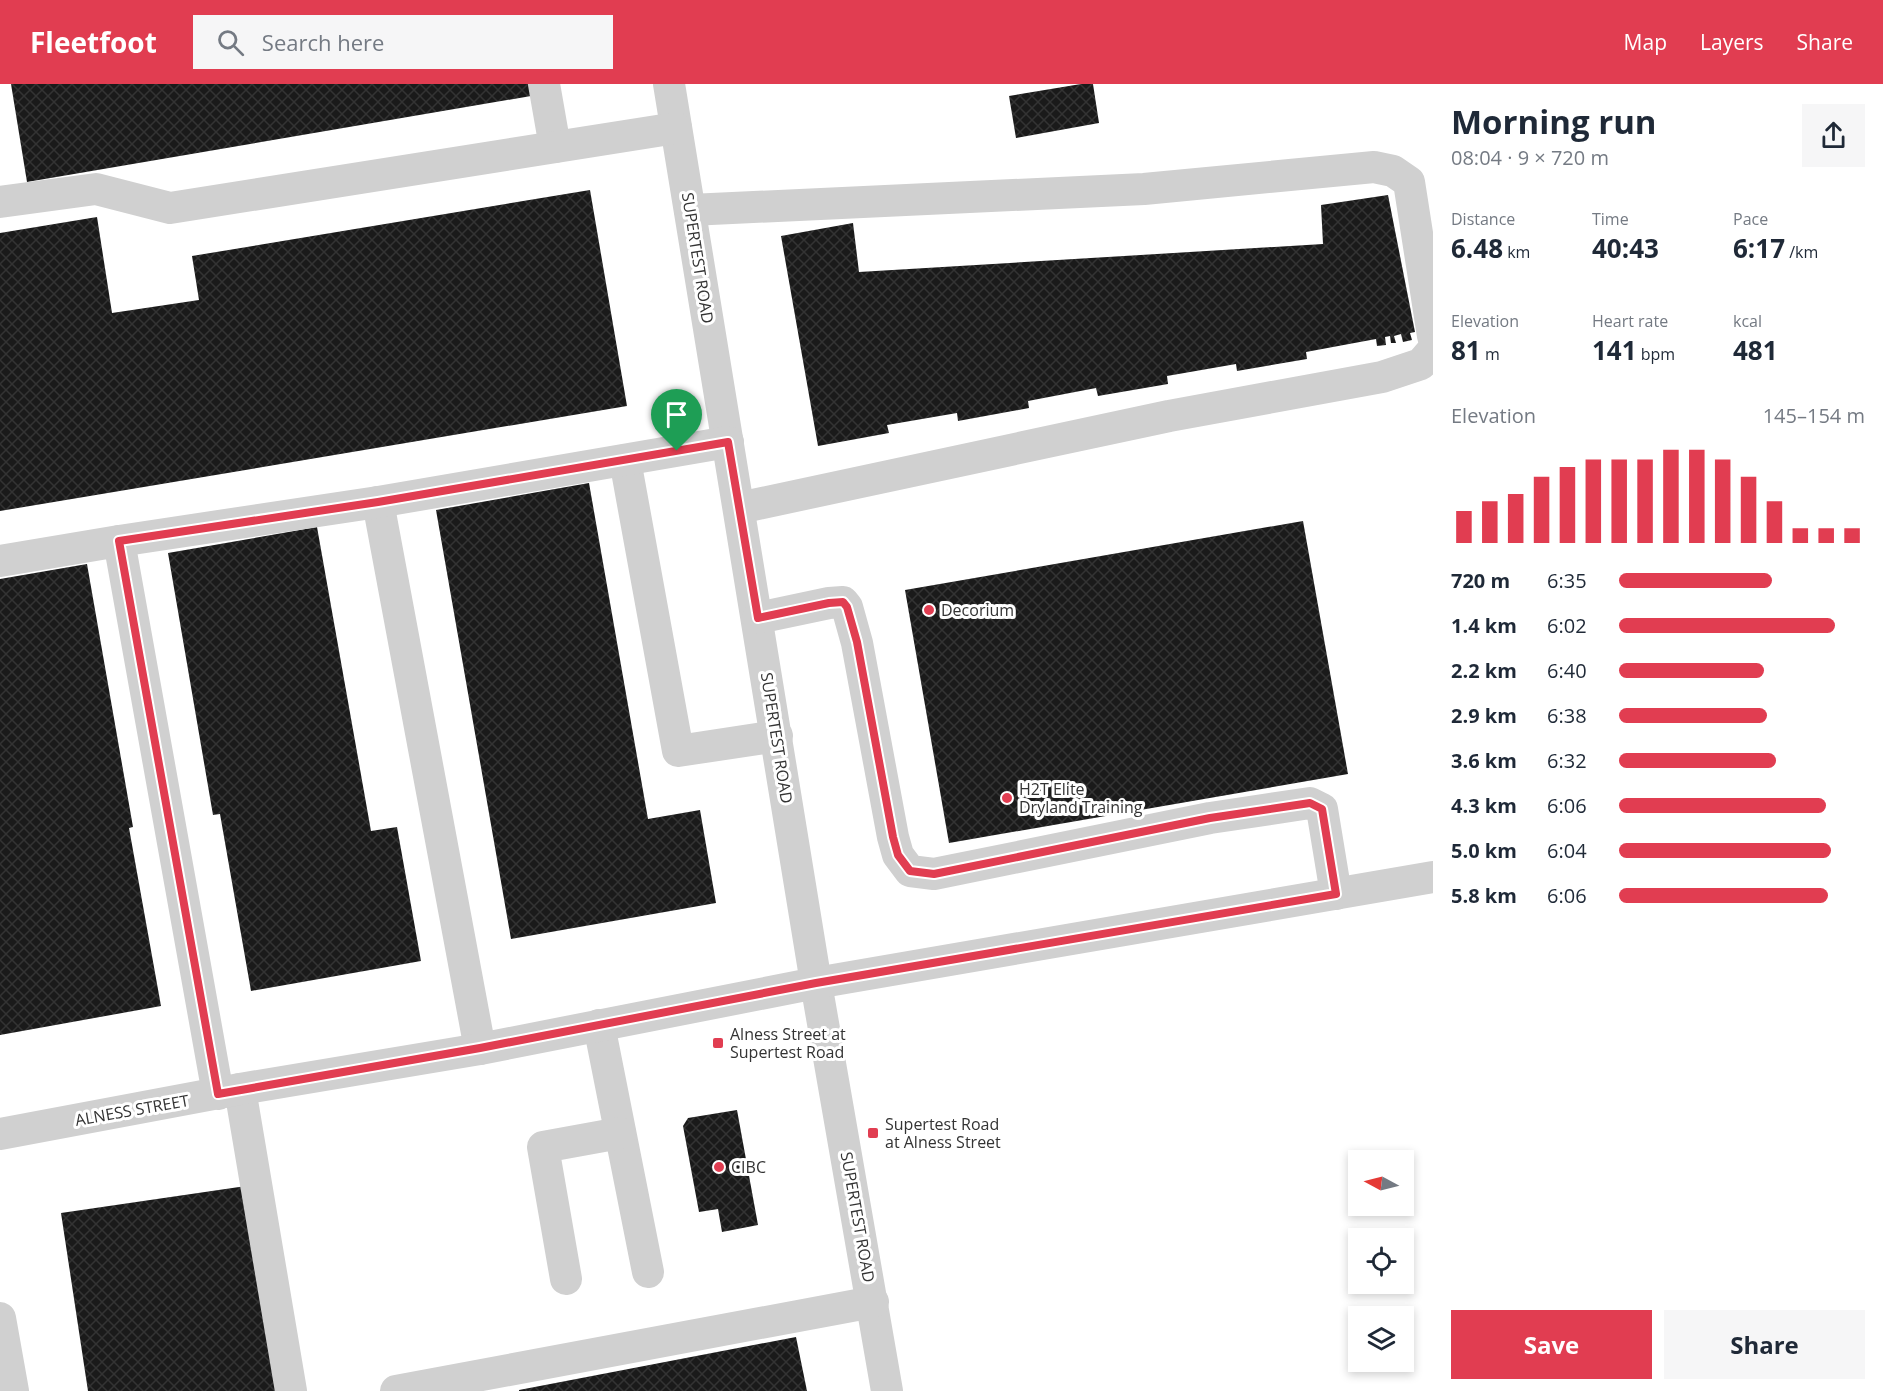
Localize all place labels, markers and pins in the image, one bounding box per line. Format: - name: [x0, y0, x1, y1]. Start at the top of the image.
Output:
- pin: [651, 389, 702, 451]
- place label: Decorium: [941, 599, 1014, 621]
- marker: Decorium: [922, 603, 936, 617]
- place label: H2T Elite Dryland Training: [1019, 778, 1143, 818]
- marker: H2T Elite Dryland Training: [1000, 791, 1014, 805]
- place label: Alness Street at Supertest Road: [730, 1023, 846, 1063]
- marker: Alness Street at Supertest Road: [711, 1036, 725, 1050]
- place label: Supertest Road at Alness Street: [885, 1113, 1001, 1153]
- marker: Supertest Road at Alness Street: [866, 1126, 880, 1140]
- place label: CIBC: [731, 1156, 766, 1178]
- marker: CIBC: [712, 1160, 726, 1174]

